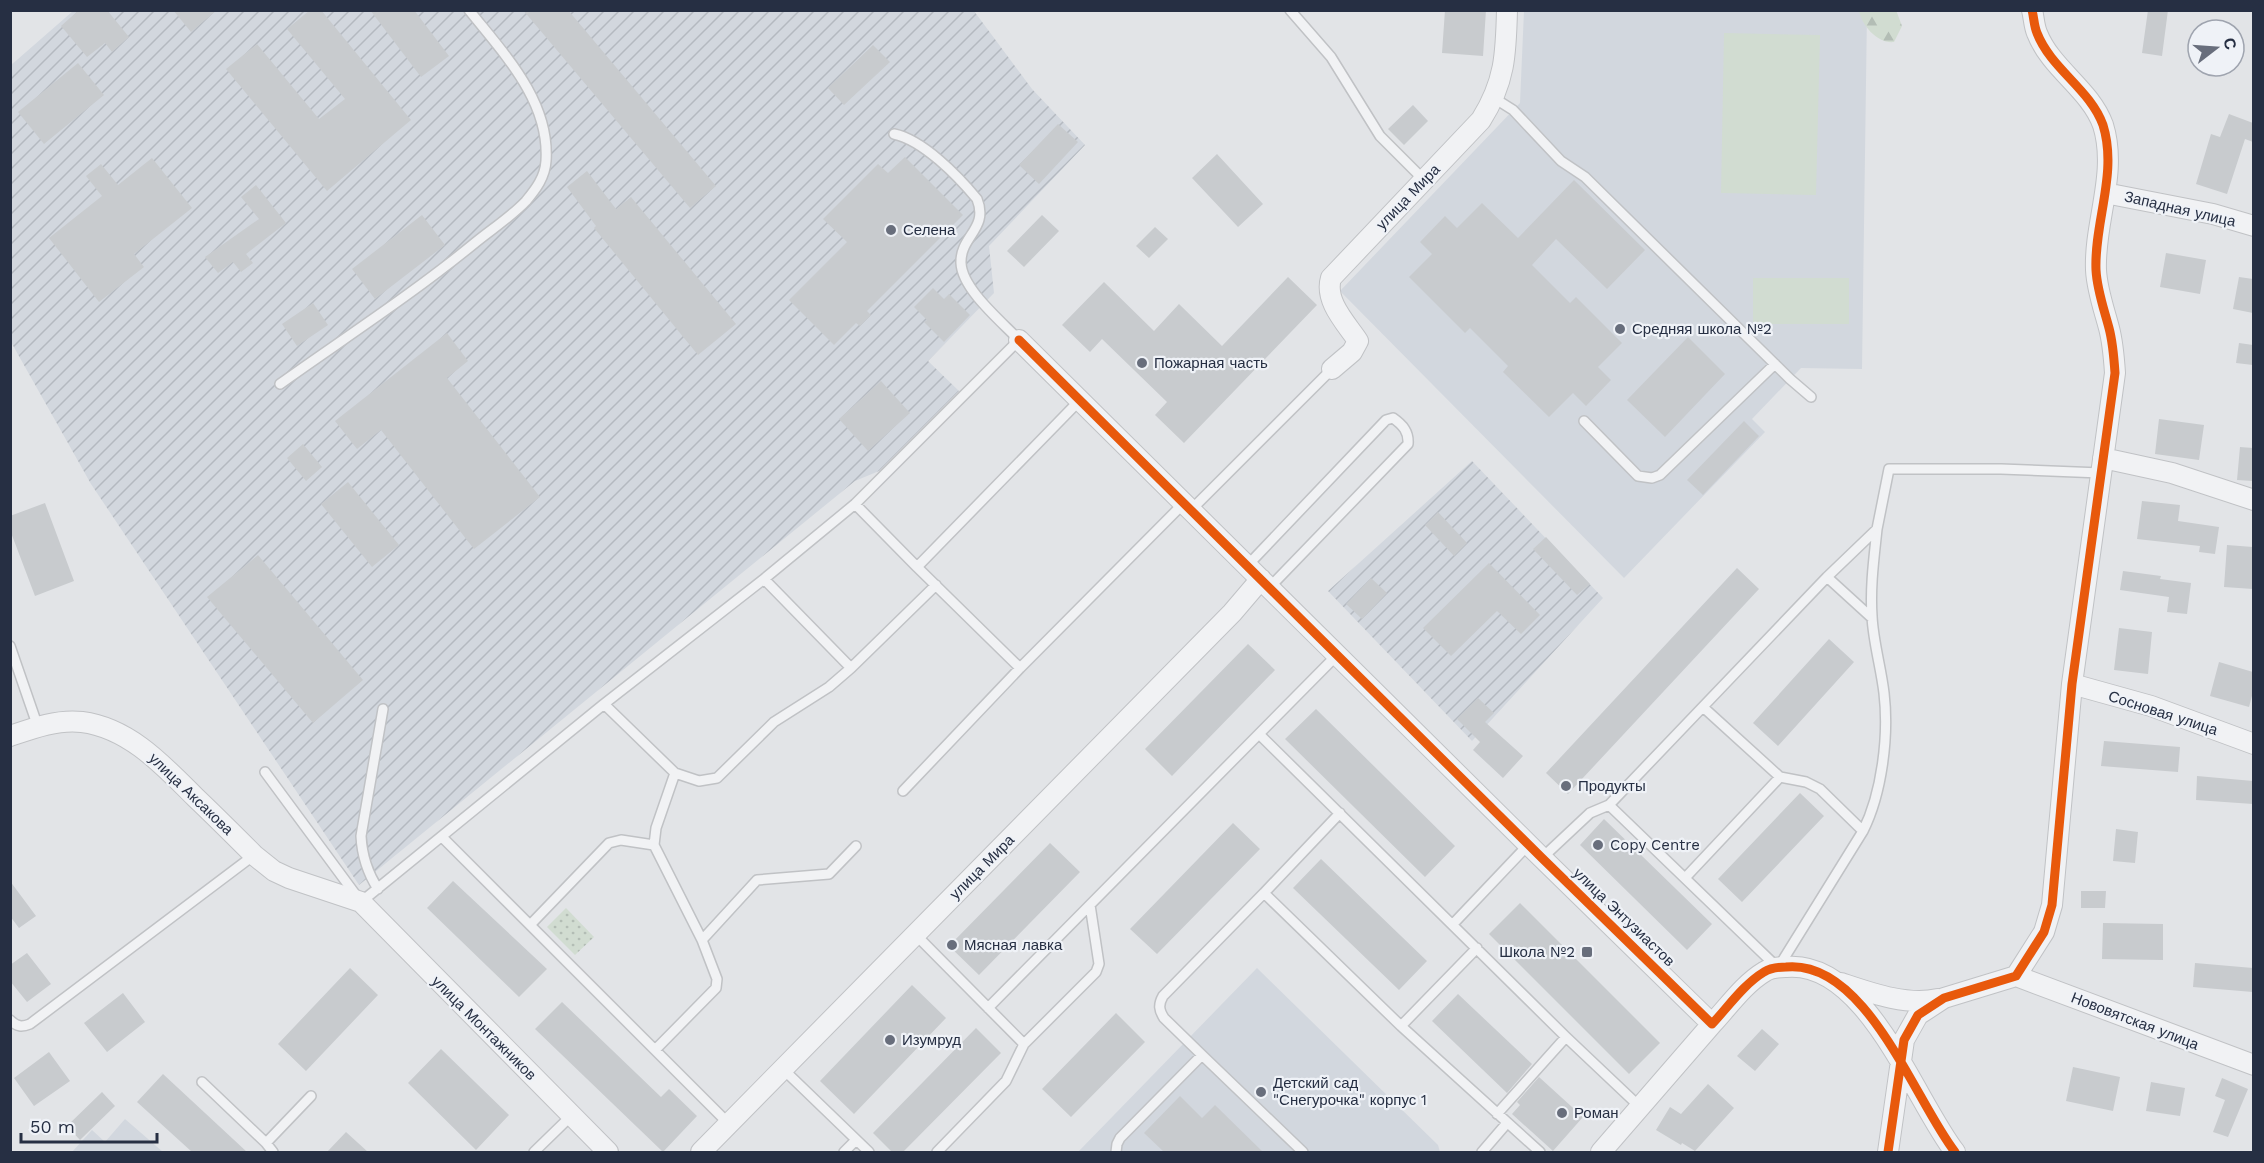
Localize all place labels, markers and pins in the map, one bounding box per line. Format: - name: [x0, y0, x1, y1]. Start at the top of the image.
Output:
- place label: Селена: [903, 221, 956, 239]
- marker: Селена: [884, 223, 898, 237]
- place label: Средняя школа №2: [1632, 320, 1772, 338]
- marker: Средняя школа №2: [1613, 322, 1627, 336]
- place label: Пожарная часть: [1154, 354, 1268, 372]
- marker: Пожарная часть: [1135, 356, 1149, 370]
- place label: Продукты: [1578, 777, 1646, 795]
- marker: Продукты: [1559, 779, 1573, 793]
- place label: Copy Centre: [1610, 836, 1700, 854]
- marker: Copy Centre: [1591, 838, 1605, 852]
- place label: Мясная лавка: [964, 936, 1063, 954]
- marker: Мясная лавка: [945, 938, 959, 952]
- place label: Школа №2: [1499, 943, 1575, 961]
- marker: Школа №2: [1580, 945, 1594, 959]
- place label: Изумруд: [902, 1031, 961, 1049]
- marker: Изумруд: [883, 1033, 897, 1047]
- place label: Детский сад "Снегурочка" корпус 1: [1273, 1074, 1427, 1109]
- marker: Детский сад "Снегурочка" корпус 1: [1254, 1085, 1268, 1099]
- place label: Роман: [1574, 1104, 1619, 1122]
- marker: Роман: [1555, 1106, 1569, 1120]

